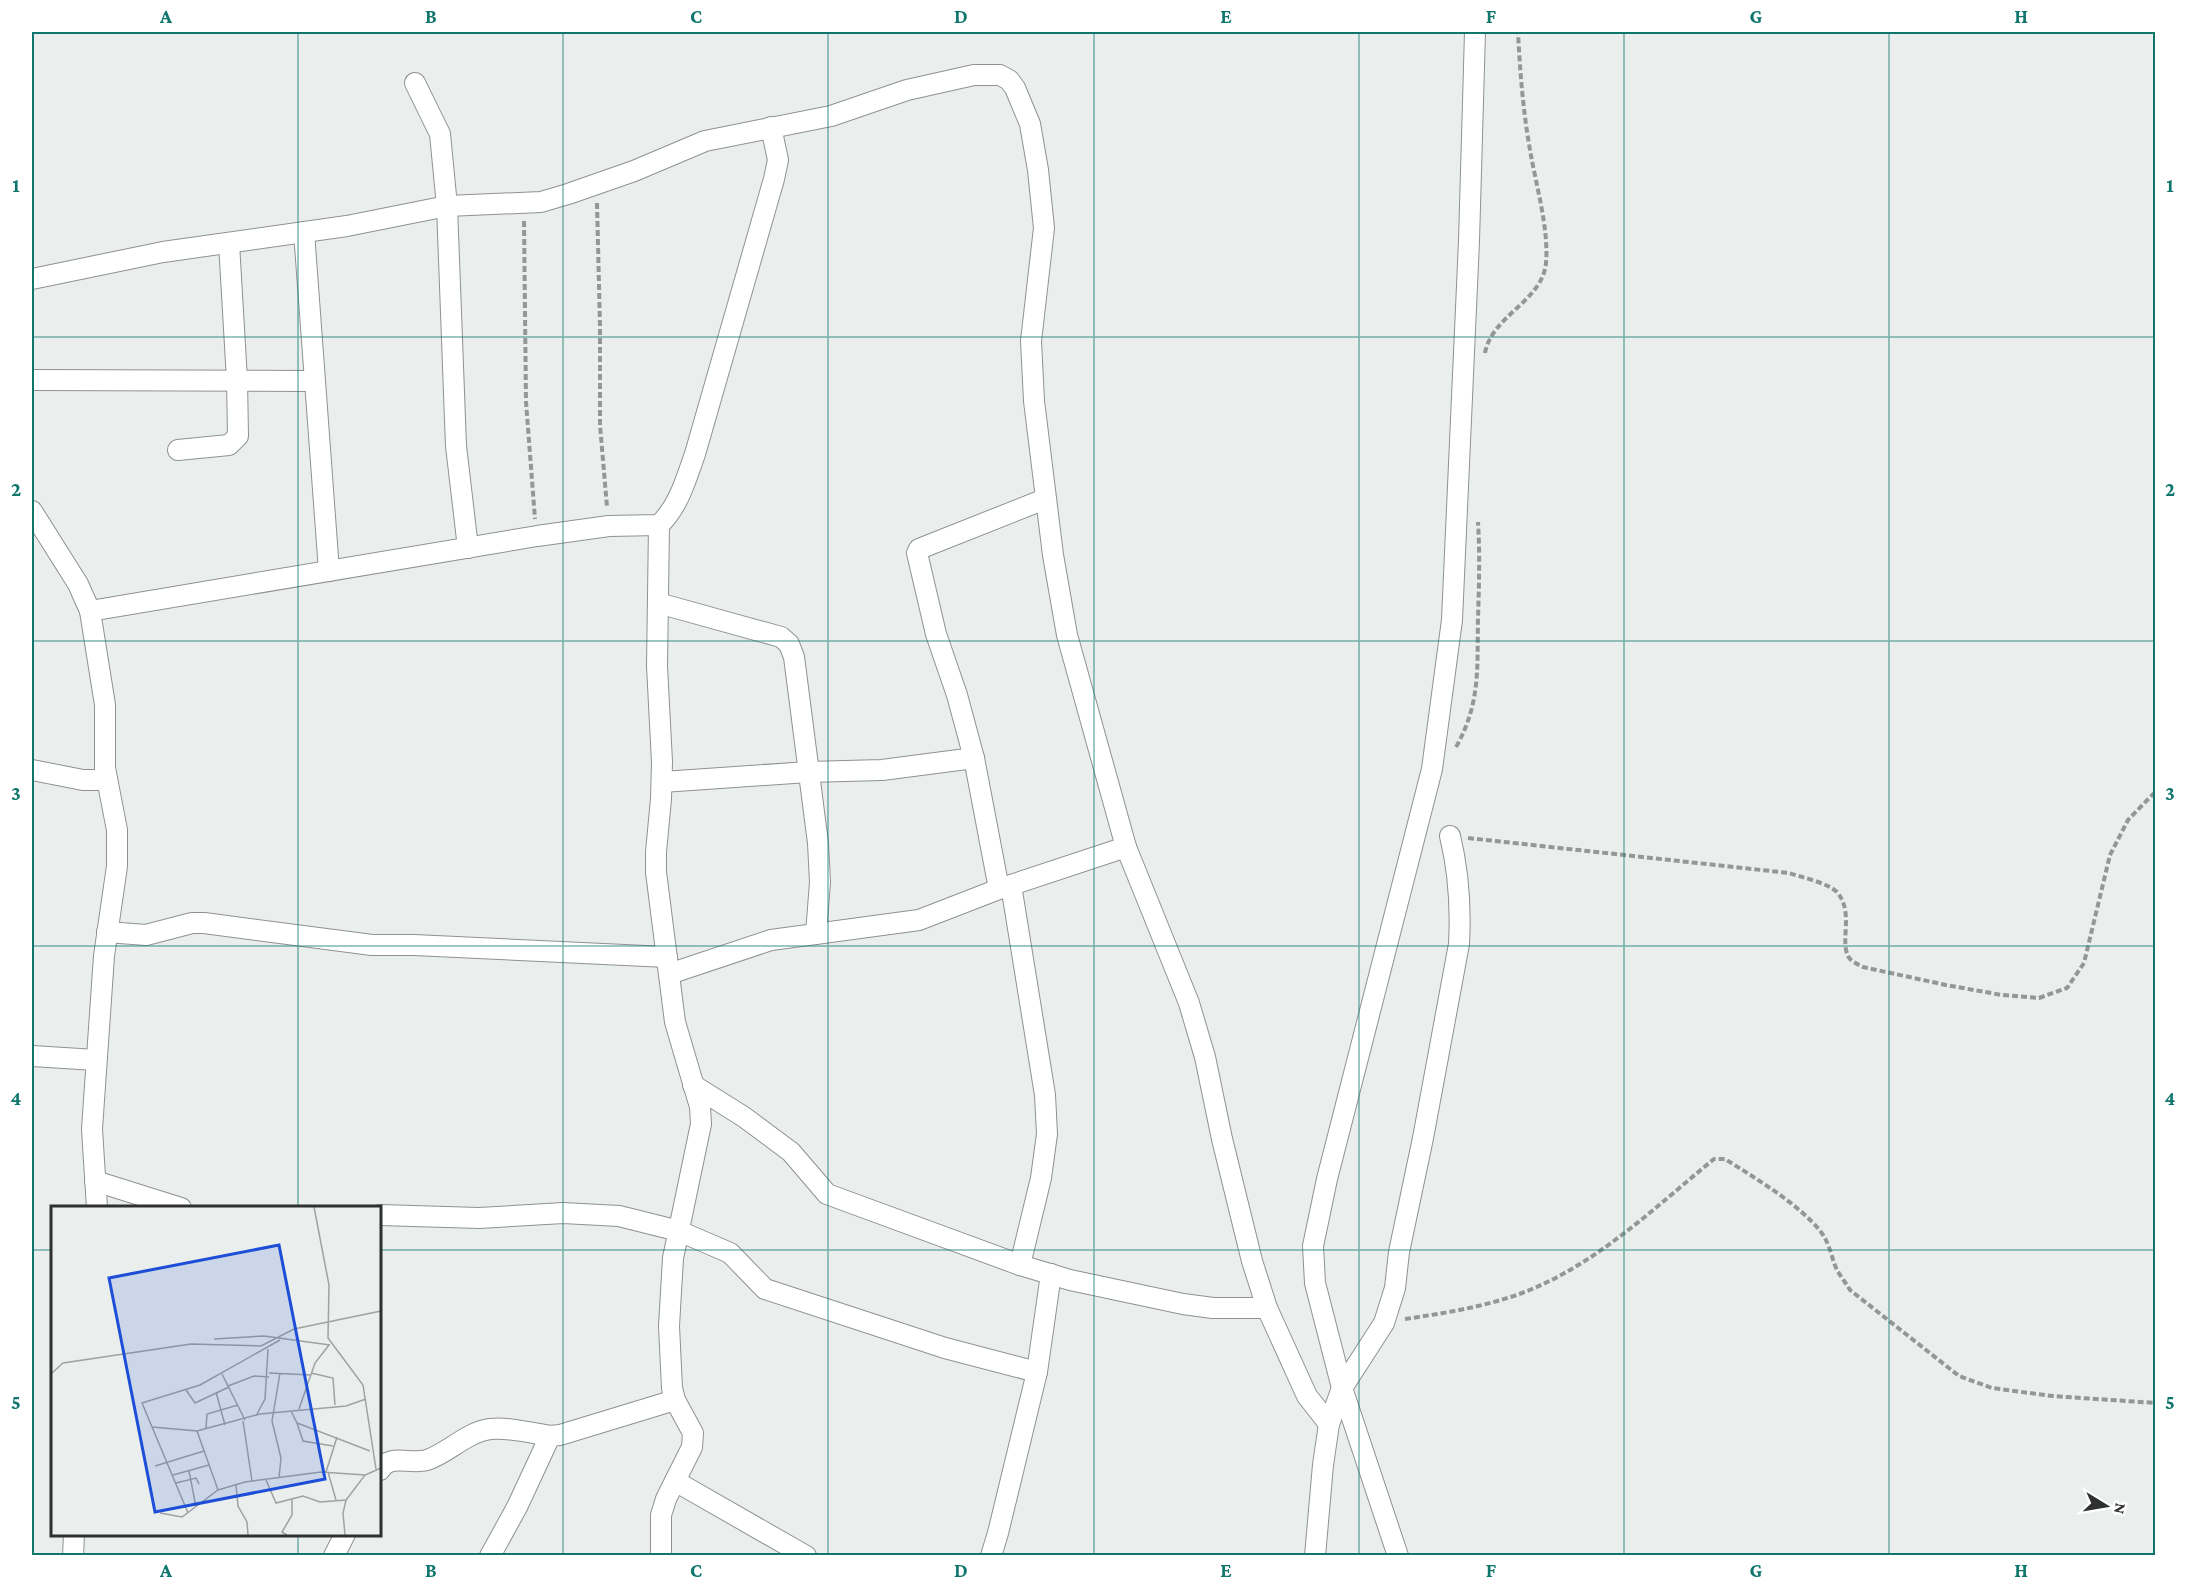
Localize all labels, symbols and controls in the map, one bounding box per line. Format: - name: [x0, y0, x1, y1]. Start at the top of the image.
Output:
- text: A: [159, 5, 173, 27]
- text: B: [425, 5, 437, 27]
- text: C: [690, 5, 702, 27]
- text: D: [954, 5, 968, 27]
- text: E: [1220, 5, 1232, 27]
- text: F: [1486, 5, 1497, 27]
- text: G: [1750, 5, 1763, 27]
- text: H: [2014, 5, 2028, 27]
- text: 1: [12, 174, 20, 196]
- text: 1: [2166, 174, 2174, 196]
- text: 2: [11, 478, 21, 500]
- text: 2: [2165, 478, 2175, 500]
- text: 3: [11, 782, 21, 804]
- text: 3: [2165, 782, 2175, 804]
- text: 4: [11, 1087, 22, 1109]
- text: 4: [2165, 1087, 2176, 1109]
- inset map: [51, 1206, 381, 1536]
- text: 5: [11, 1391, 21, 1413]
- text: 5: [2165, 1391, 2175, 1413]
- north arrow: [2076, 1476, 2136, 1536]
- text: N: [2111, 1502, 2130, 1516]
- text: A: [159, 1559, 173, 1581]
- text: B: [425, 1559, 437, 1581]
- text: C: [690, 1559, 702, 1581]
- text: D: [954, 1559, 968, 1581]
- text: E: [1220, 1559, 1232, 1581]
- text: F: [1486, 1559, 1497, 1581]
- text: G: [1750, 1559, 1763, 1581]
- text: H: [2014, 1559, 2028, 1581]

